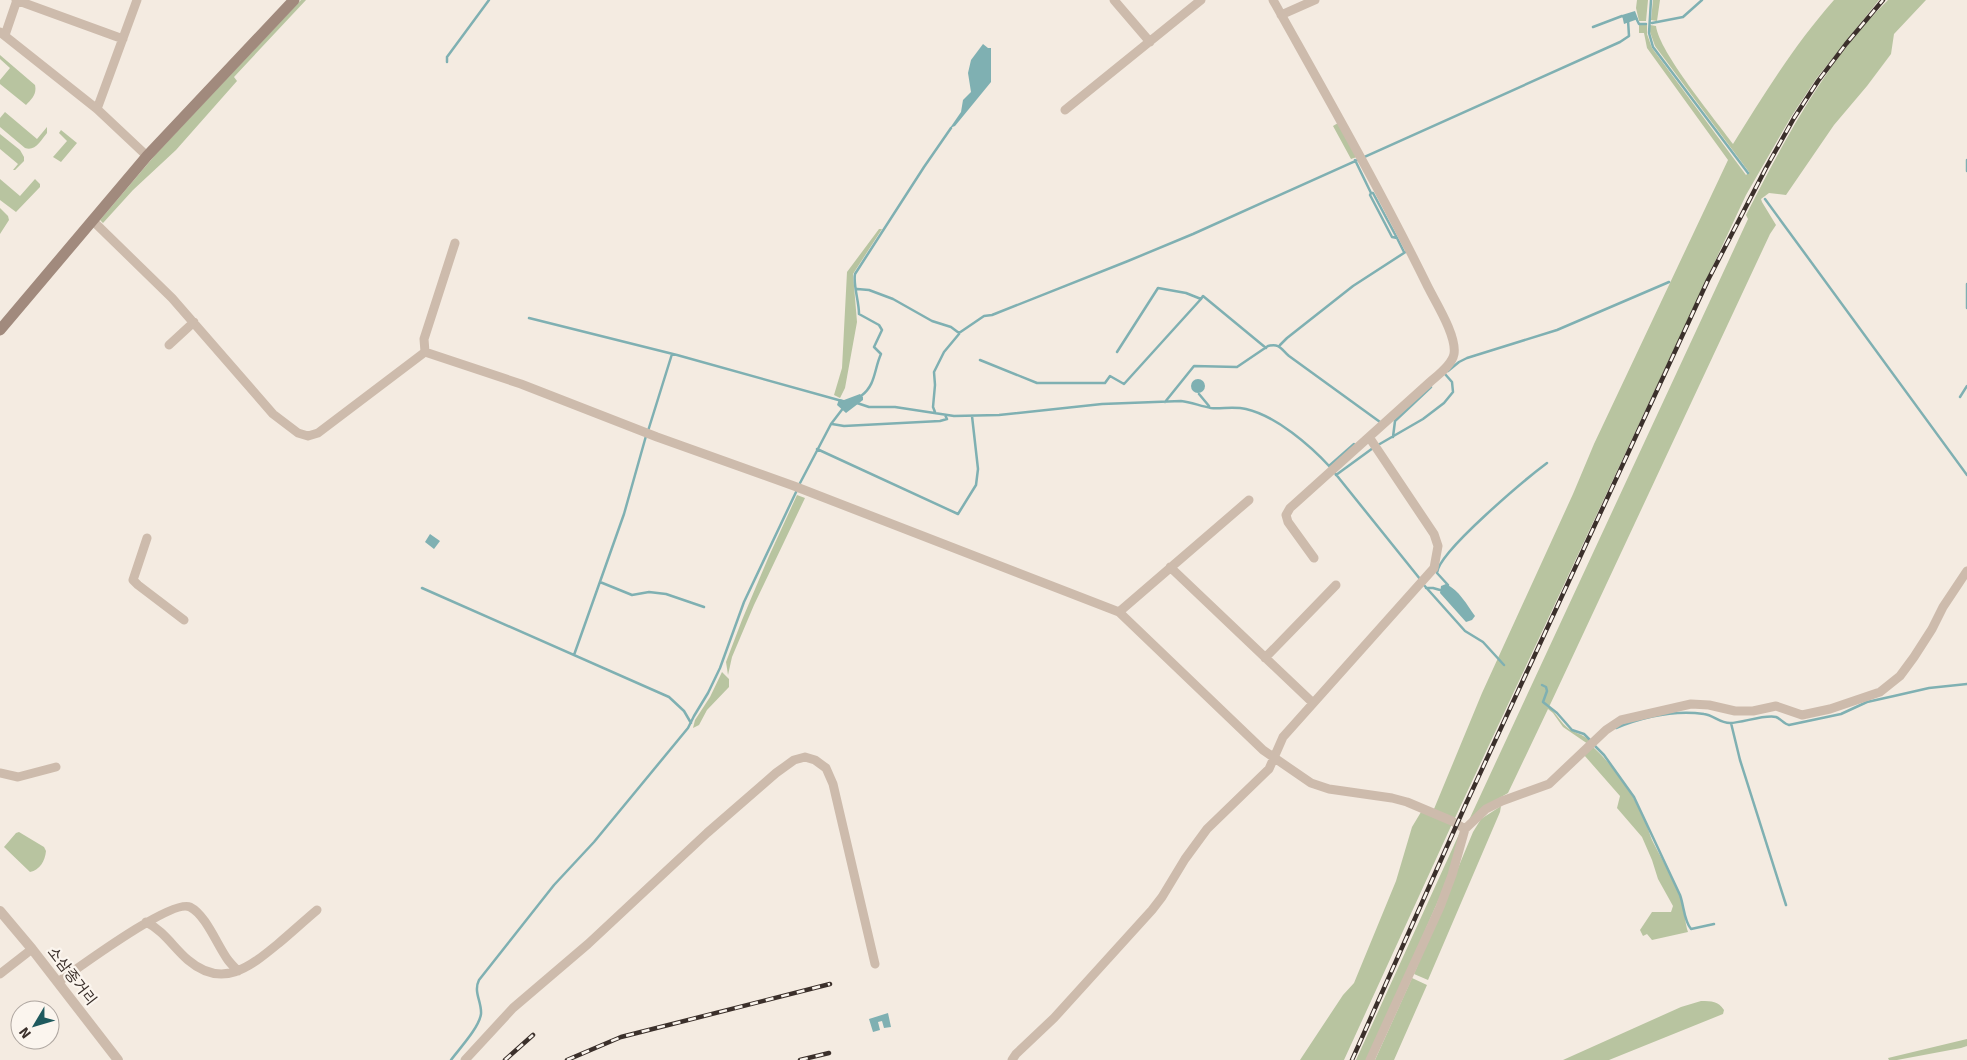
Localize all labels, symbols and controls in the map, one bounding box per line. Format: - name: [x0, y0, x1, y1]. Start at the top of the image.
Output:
- street label: 소삼종거리: [44, 943, 100, 1009]
- north arrow: [10, 1000, 60, 1050]
- text: N: [15, 1024, 35, 1042]

